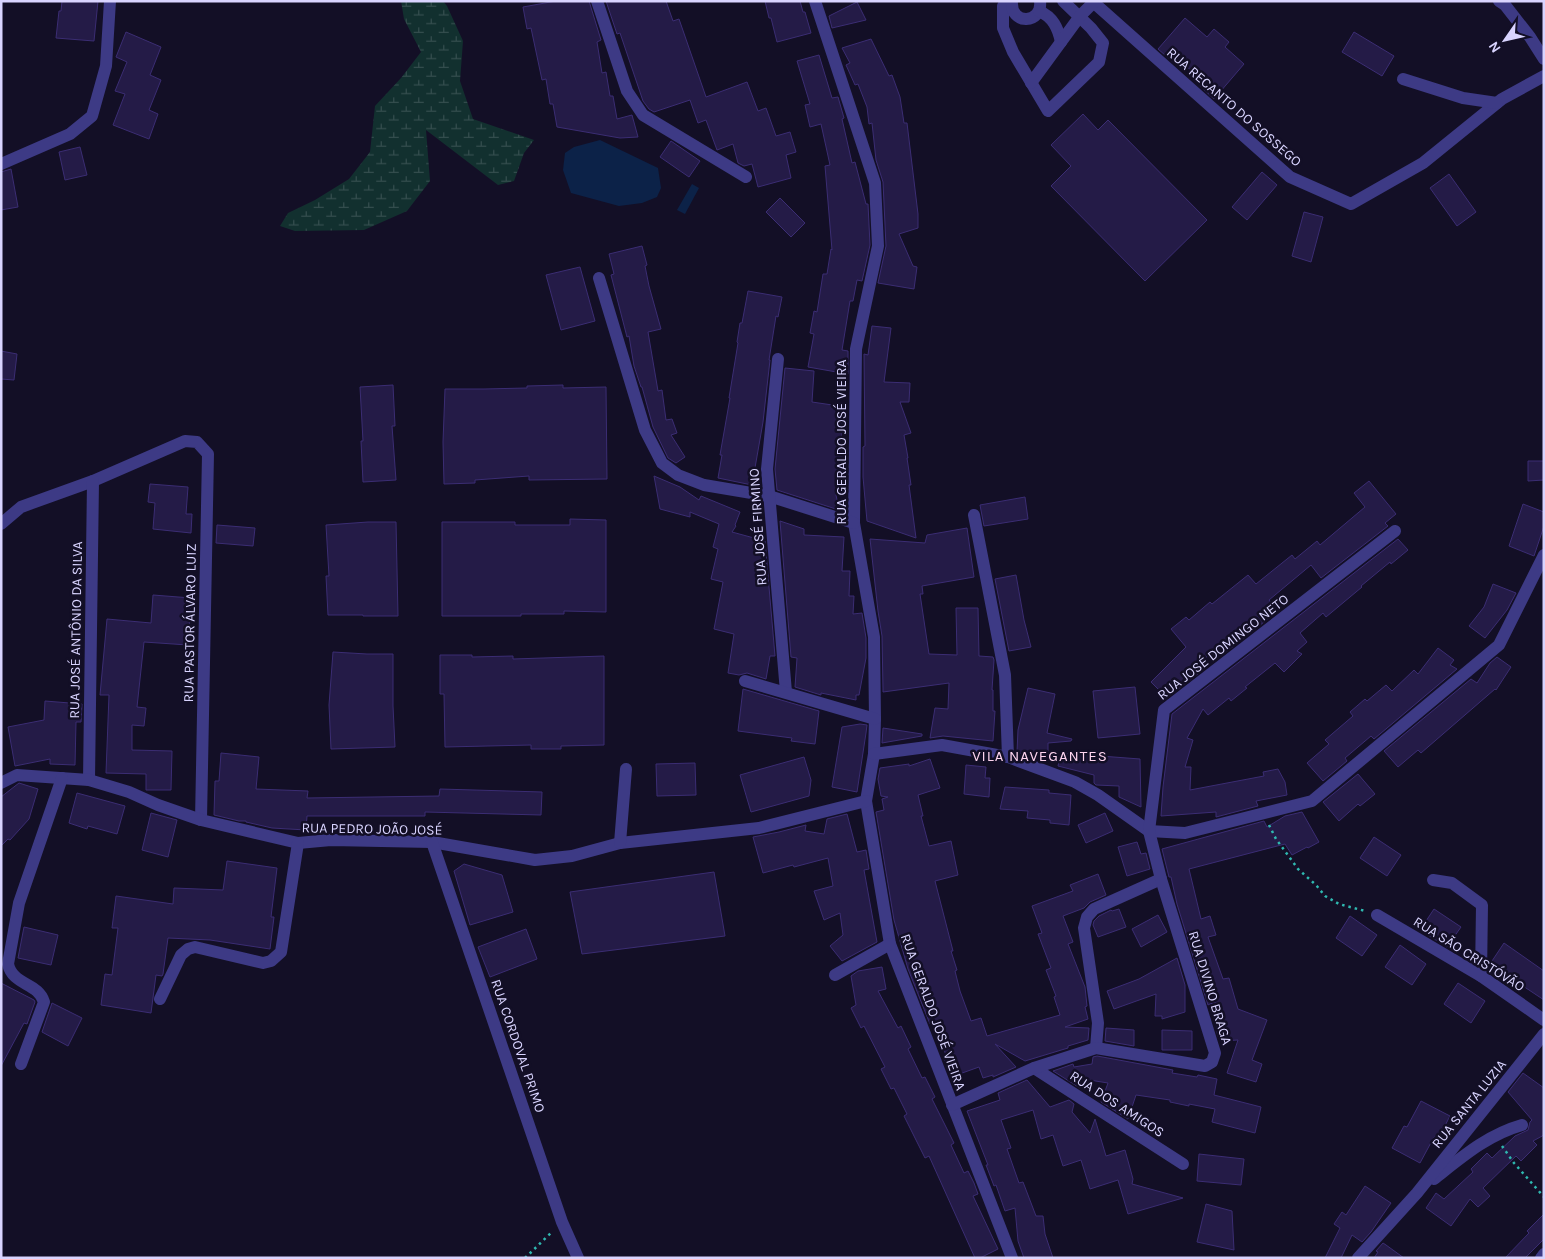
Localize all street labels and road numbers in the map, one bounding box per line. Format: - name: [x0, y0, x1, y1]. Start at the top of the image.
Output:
- street label: RUA RECANTO DO SOSSEGO: [1163, 44, 1305, 170]
- street label: RUA GERALDO JOSÉ VIEIRA: [832, 359, 850, 525]
- street label: RUA JOSÉ FIRMINO: [744, 468, 771, 586]
- street label: RUA JOSÉ ANTÔNIO DA SILVA: [65, 541, 86, 719]
- street label: RUA PASTOR ÁLVARO LUIZ: [179, 543, 200, 703]
- street label: RUA JOSÉ DOMINGO NETO: [1153, 590, 1292, 704]
- street label: RUA PEDRO JOÃO JOSÉ: [301, 818, 443, 839]
- street label: RUA SÃO CRISTÓVÃO: [1410, 913, 1528, 995]
- street label: RUA DIVINO BRAGA: [1185, 929, 1235, 1047]
- street label: RUA GERALDO JOSÉ VIEIRA: [897, 931, 970, 1093]
- street label: RUA CORDOVAL PRIMO: [487, 977, 549, 1115]
- street label: RUA SANTA LUZIA: [1428, 1056, 1510, 1152]
- street label: RUA DOS AMIGOS: [1066, 1067, 1168, 1141]

